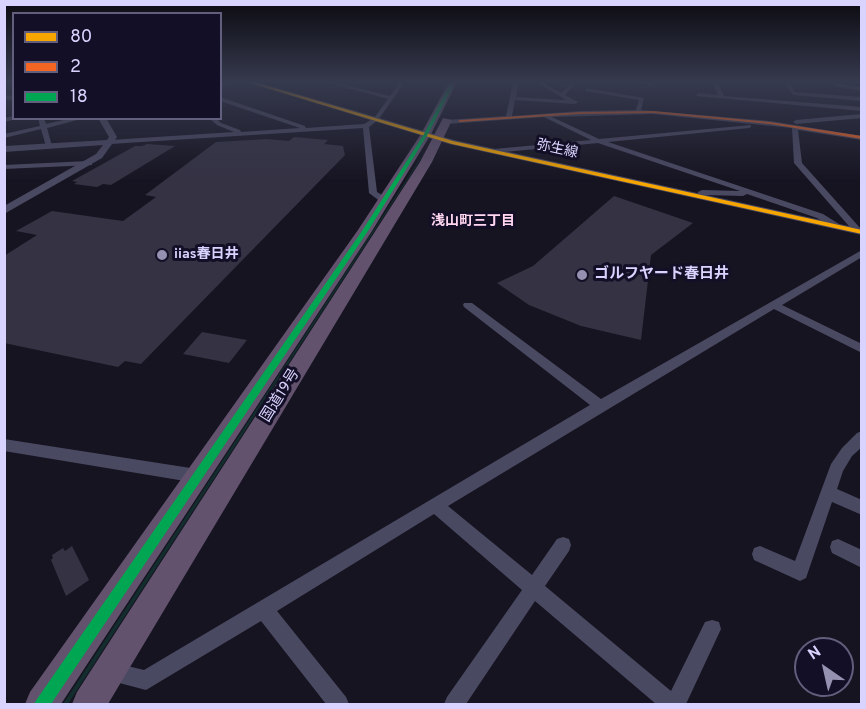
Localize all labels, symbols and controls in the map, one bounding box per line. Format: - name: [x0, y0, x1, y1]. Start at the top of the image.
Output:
- legend: [12, 12, 222, 120]
- text: 80: [70, 26, 92, 49]
- text: 2: [70, 56, 81, 79]
- text: 18: [70, 86, 88, 109]
- street label: 弥生線: [535, 137, 579, 163]
- district label: 浅山町三丁目: [431, 214, 515, 230]
- place label: iias春日井: [174, 247, 239, 263]
- marker: iias春日井: [155, 248, 169, 262]
- place label: ゴルフヤード春日井: [594, 266, 729, 284]
- marker: ゴルフヤード春日井: [575, 268, 589, 282]
- street label: 国道19号: [258, 366, 304, 426]
- north arrow: [794, 637, 854, 697]
- text: N: [805, 642, 825, 665]

